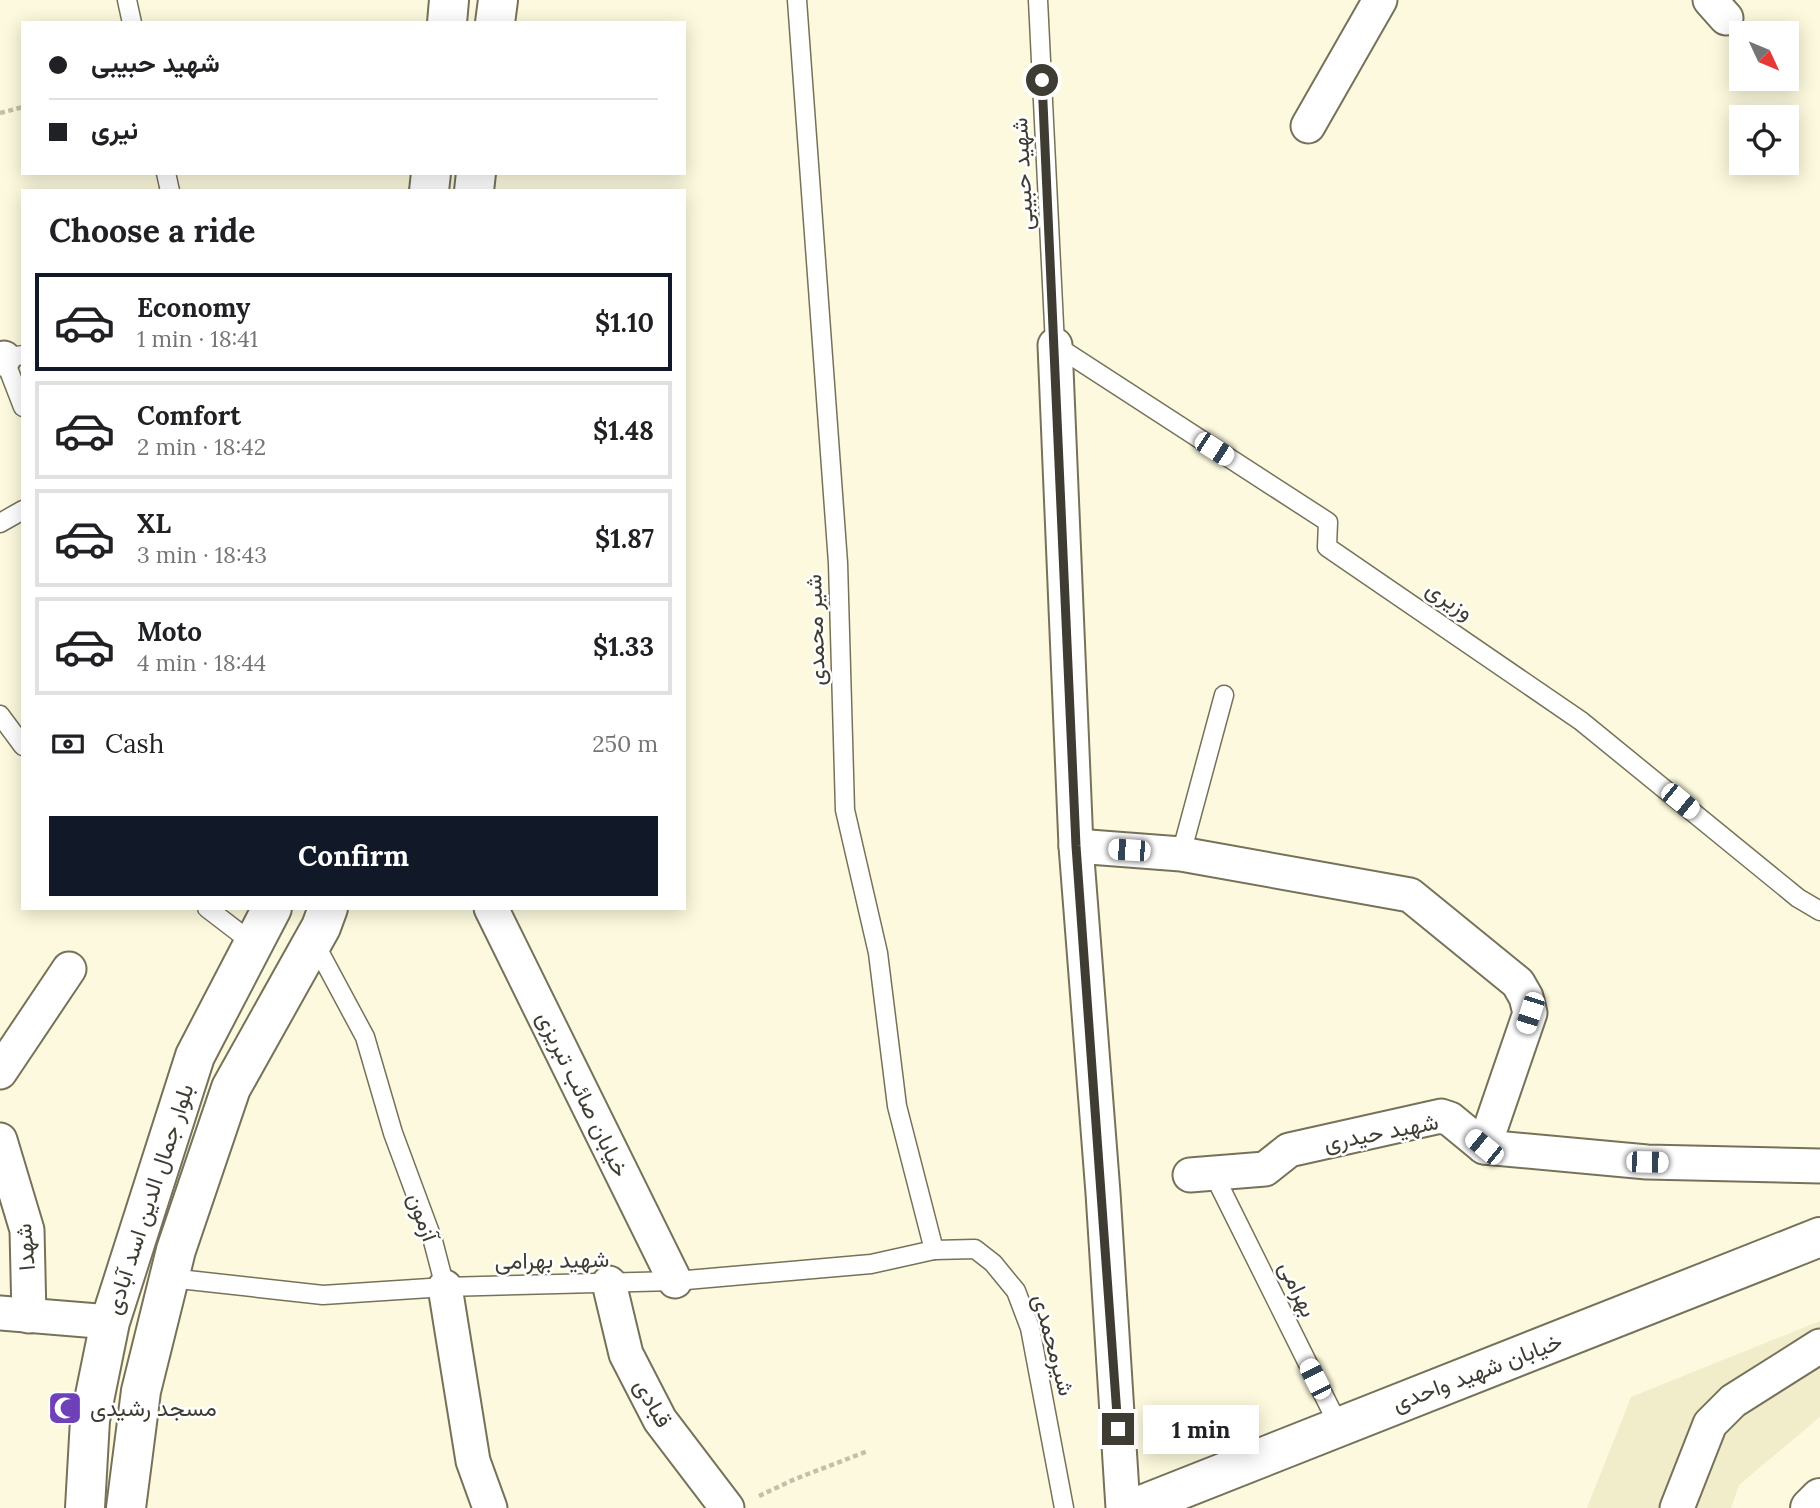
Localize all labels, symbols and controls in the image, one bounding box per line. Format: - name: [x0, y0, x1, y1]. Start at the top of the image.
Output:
- north arrow: [1729, 21, 1799, 91]
- map controls: [1729, 21, 1799, 175]
- text: شهید حبیبی: [91, 46, 220, 79]
- route start: [1026, 64, 1058, 96]
- button: locate: [1729, 105, 1799, 175]
- text: نیری: [91, 113, 138, 146]
- street label: شهید حبیبی: [1004, 117, 1040, 231]
- text: Choose a ride: [49, 210, 256, 251]
- icon: car: [53, 291, 116, 354]
- text: Economy: [137, 291, 250, 324]
- text: $1.10: [595, 306, 654, 339]
- text: 1 min · 18:41: [137, 324, 258, 353]
- icon: car: [53, 399, 116, 462]
- text: Comfort: [137, 399, 241, 432]
- text: $1.48: [593, 414, 654, 447]
- car: [1191, 429, 1238, 469]
- text: 2 min · 18:42: [137, 432, 266, 461]
- icon: car: [53, 507, 116, 570]
- text: XL: [137, 507, 171, 540]
- text: $1.87: [595, 522, 654, 555]
- text: 3 min · 18:43: [137, 540, 267, 569]
- street label: وزیری: [1420, 573, 1480, 627]
- street label: شیر محمدی: [798, 574, 832, 686]
- icon: car: [53, 615, 116, 678]
- text: Moto: [137, 615, 202, 648]
- text: $1.33: [593, 630, 654, 663]
- text: 4 min · 18:44: [137, 648, 266, 677]
- icon: cash: [49, 725, 87, 763]
- text: Cash: [105, 727, 164, 760]
- text: 250 m: [592, 729, 658, 758]
- car: [1658, 780, 1703, 822]
- button: Confirm: [49, 816, 658, 896]
- car: [1108, 838, 1151, 862]
- car: [1514, 990, 1547, 1036]
- street label: خیابان صائب تبریزی: [530, 1006, 636, 1182]
- street label: بلوار جمال الدین اسد آبادی: [98, 1080, 200, 1318]
- street label: شهید حیدری: [1321, 1106, 1441, 1158]
- car: [1462, 1126, 1507, 1168]
- car: [1626, 1151, 1669, 1173]
- street label: آزمون: [400, 1189, 446, 1247]
- street label: شهدا: [8, 1222, 42, 1272]
- street label: شهید بهرامی: [494, 1244, 610, 1276]
- street label: بهرامی: [1272, 1256, 1324, 1322]
- street label: شیرمحمدی: [1026, 1291, 1082, 1399]
- street label: خیابان شهید واحدی: [1388, 1326, 1566, 1418]
- car: [1297, 1356, 1334, 1402]
- street label: قبادی: [628, 1373, 679, 1432]
- mosque icon: مسجد رشیدی: [46, 1389, 84, 1427]
- place label: مسجد رشیدی: [90, 1393, 217, 1423]
- callout: 1 min: [1142, 1404, 1258, 1454]
- route end: [1102, 1413, 1134, 1445]
- text: 1 min: [1172, 1415, 1230, 1444]

